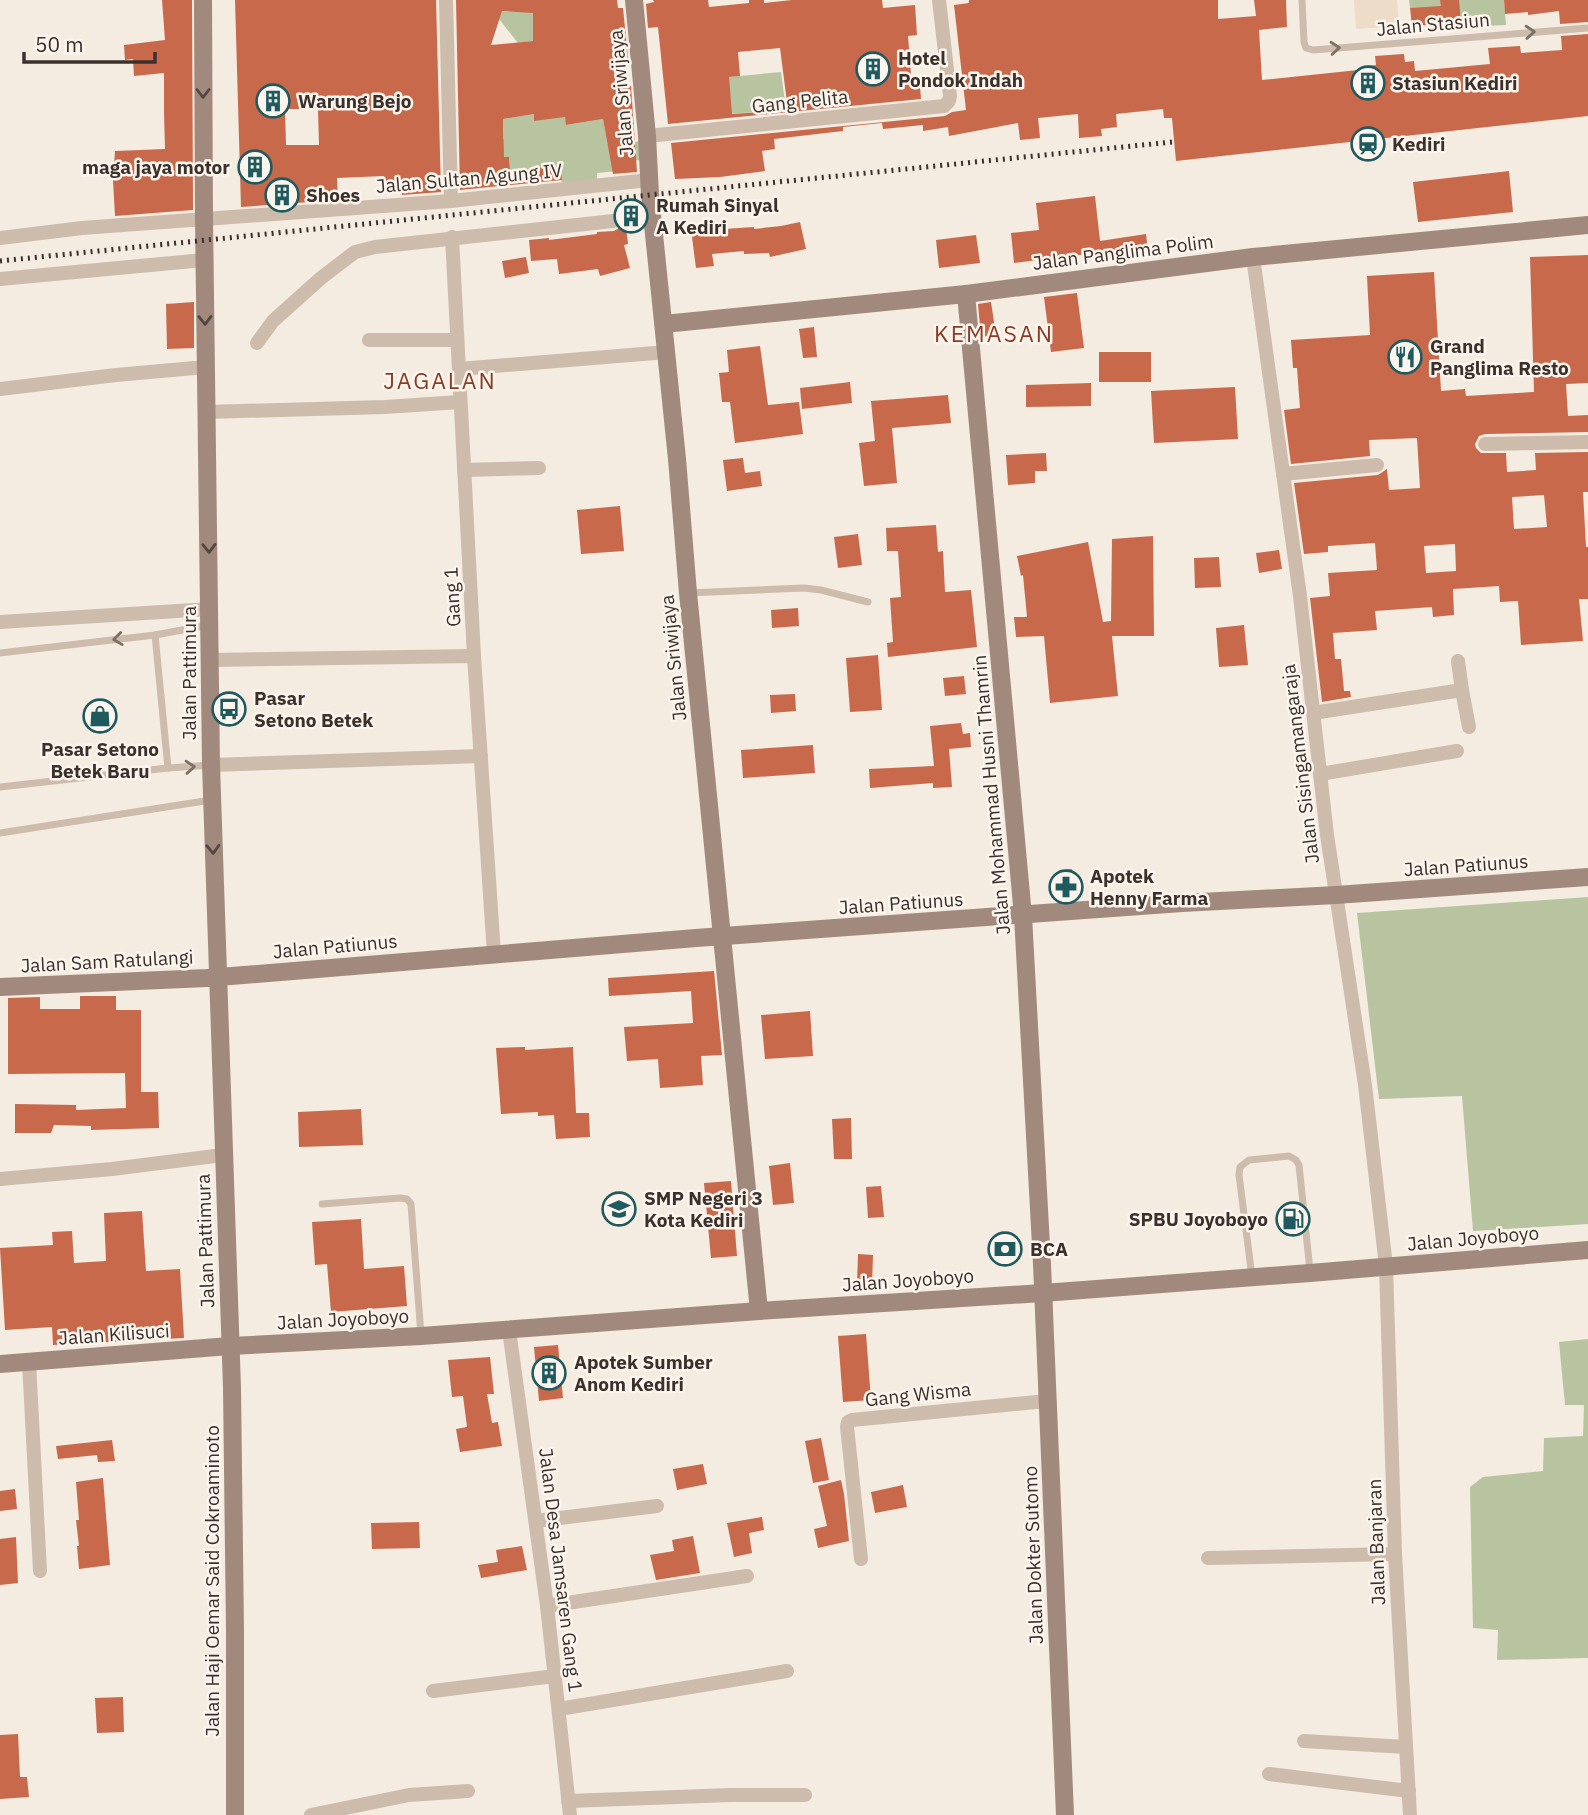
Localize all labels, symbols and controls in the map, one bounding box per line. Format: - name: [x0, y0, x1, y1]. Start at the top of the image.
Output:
- street label: Jalan Stasiun: [1375, 7, 1491, 41]
- scale bar: [24, 21, 156, 65]
- one-way arrow: [1525, 25, 1536, 40]
- street label: Jalan Sriwijaya: [604, 29, 638, 157]
- text: 50 m: [35, 30, 84, 58]
- one-way arrow: [1330, 41, 1341, 56]
- place label: Hotel Pondok Indah: [898, 46, 1023, 92]
- building icon: Hotel Pondok Indah: [854, 50, 892, 88]
- building icon: Stasiun Kediri: [1349, 64, 1387, 102]
- place label: Stasiun Kediri: [1392, 71, 1518, 95]
- building icon: Warung Bejo: [254, 82, 292, 120]
- street label: Gang Pelita: [751, 84, 849, 118]
- one-way arrow: [195, 88, 211, 98]
- place label: Warung Bejo: [298, 89, 412, 113]
- station icon: Kediri: [1349, 125, 1387, 163]
- place label: Kediri: [1392, 132, 1446, 156]
- building icon: maga jaya motor: [236, 148, 274, 186]
- place label: maga jaya motor: [82, 155, 230, 179]
- street label: Jalan Sultan Agung IV: [375, 158, 564, 198]
- building icon: Shoes: [263, 176, 301, 214]
- place label: Shoes: [306, 183, 360, 207]
- place label: Rumah Sinyal A Kediri: [656, 193, 779, 239]
- building icon: Rumah Sinyal A Kediri: [612, 197, 650, 235]
- street label: Jalan Panglima Polim: [1031, 229, 1215, 275]
- one-way arrow: [198, 315, 213, 326]
- district label: KEMASAN: [934, 318, 1054, 348]
- place label: Grand Panglima Resto: [1430, 334, 1569, 380]
- restaurant icon: Grand Panglima Resto: [1386, 338, 1424, 376]
- district label: JAGALAN: [383, 365, 497, 395]
- one-way arrow: [201, 543, 217, 553]
- street label: Gang 1: [438, 566, 466, 628]
- street label: Jalan Sriwijaya: [654, 594, 692, 722]
- street label: Jalan Pattimura: [177, 606, 201, 740]
- one-way arrow: [113, 631, 124, 646]
- street label: Jalan Mohammad Husni Thamrin: [967, 654, 1015, 936]
- street label: Jalan Sisingamangaraja: [1276, 663, 1324, 865]
- place label: Pasar Setono Betek: [254, 686, 373, 732]
- bus stop icon: Pasar Setono Betek: [210, 690, 248, 728]
- shop icon: Pasar Setono Betek Baru: [81, 697, 119, 735]
- place label: Pasar Setono Betek Baru: [41, 737, 159, 783]
- one-way arrow: [184, 759, 195, 774]
- one-way arrow: [205, 844, 221, 854]
- street label: Jalan Patiunus: [1403, 849, 1529, 881]
- place label: Apotek Henny Farma: [1090, 864, 1208, 910]
- pharmacy icon: Apotek Henny Farma: [1047, 868, 1085, 906]
- street label: Jalan Patiunus: [838, 887, 964, 919]
- street label: Jalan Patiunus: [272, 929, 398, 963]
- street label: Jalan Sam Ratulangi: [20, 944, 194, 978]
- street label: Jalan Pattimura: [191, 1173, 219, 1309]
- place label: SMP Negeri 3 Kota Kediri: [644, 1186, 763, 1232]
- school or university icon: SMP Negeri 3 Kota Kediri: [600, 1190, 638, 1228]
- fuel station icon: SPBU Joyoboyo: [1274, 1200, 1312, 1238]
- place label: SPBU Joyoboyo: [1129, 1207, 1268, 1231]
- street label: Jalan Joyoboyo: [1406, 1220, 1540, 1256]
- bank icon: BCA: [986, 1230, 1024, 1268]
- place label: BCA: [1030, 1237, 1068, 1261]
- street label: Jalan Joyoboyo: [841, 1263, 975, 1297]
- street label: Jalan Joyoboyo: [276, 1304, 410, 1334]
- street label: Jalan Kilisuci: [58, 1318, 170, 1350]
- place label: Apotek Sumber Anom Kediri: [574, 1350, 713, 1396]
- building icon: Apotek Sumber Anom Kediri: [530, 1354, 568, 1392]
- street label: Gang Wisma: [864, 1377, 972, 1411]
- street label: Jalan Haji Oemar Said Cokroaminoto: [200, 1425, 224, 1737]
- street label: Jalan Desa Jamsaren Gang 1: [534, 1446, 588, 1694]
- street label: Jalan Dokter Sutomo: [1018, 1465, 1048, 1645]
- street label: Jalan Banjaran: [1362, 1478, 1390, 1606]

